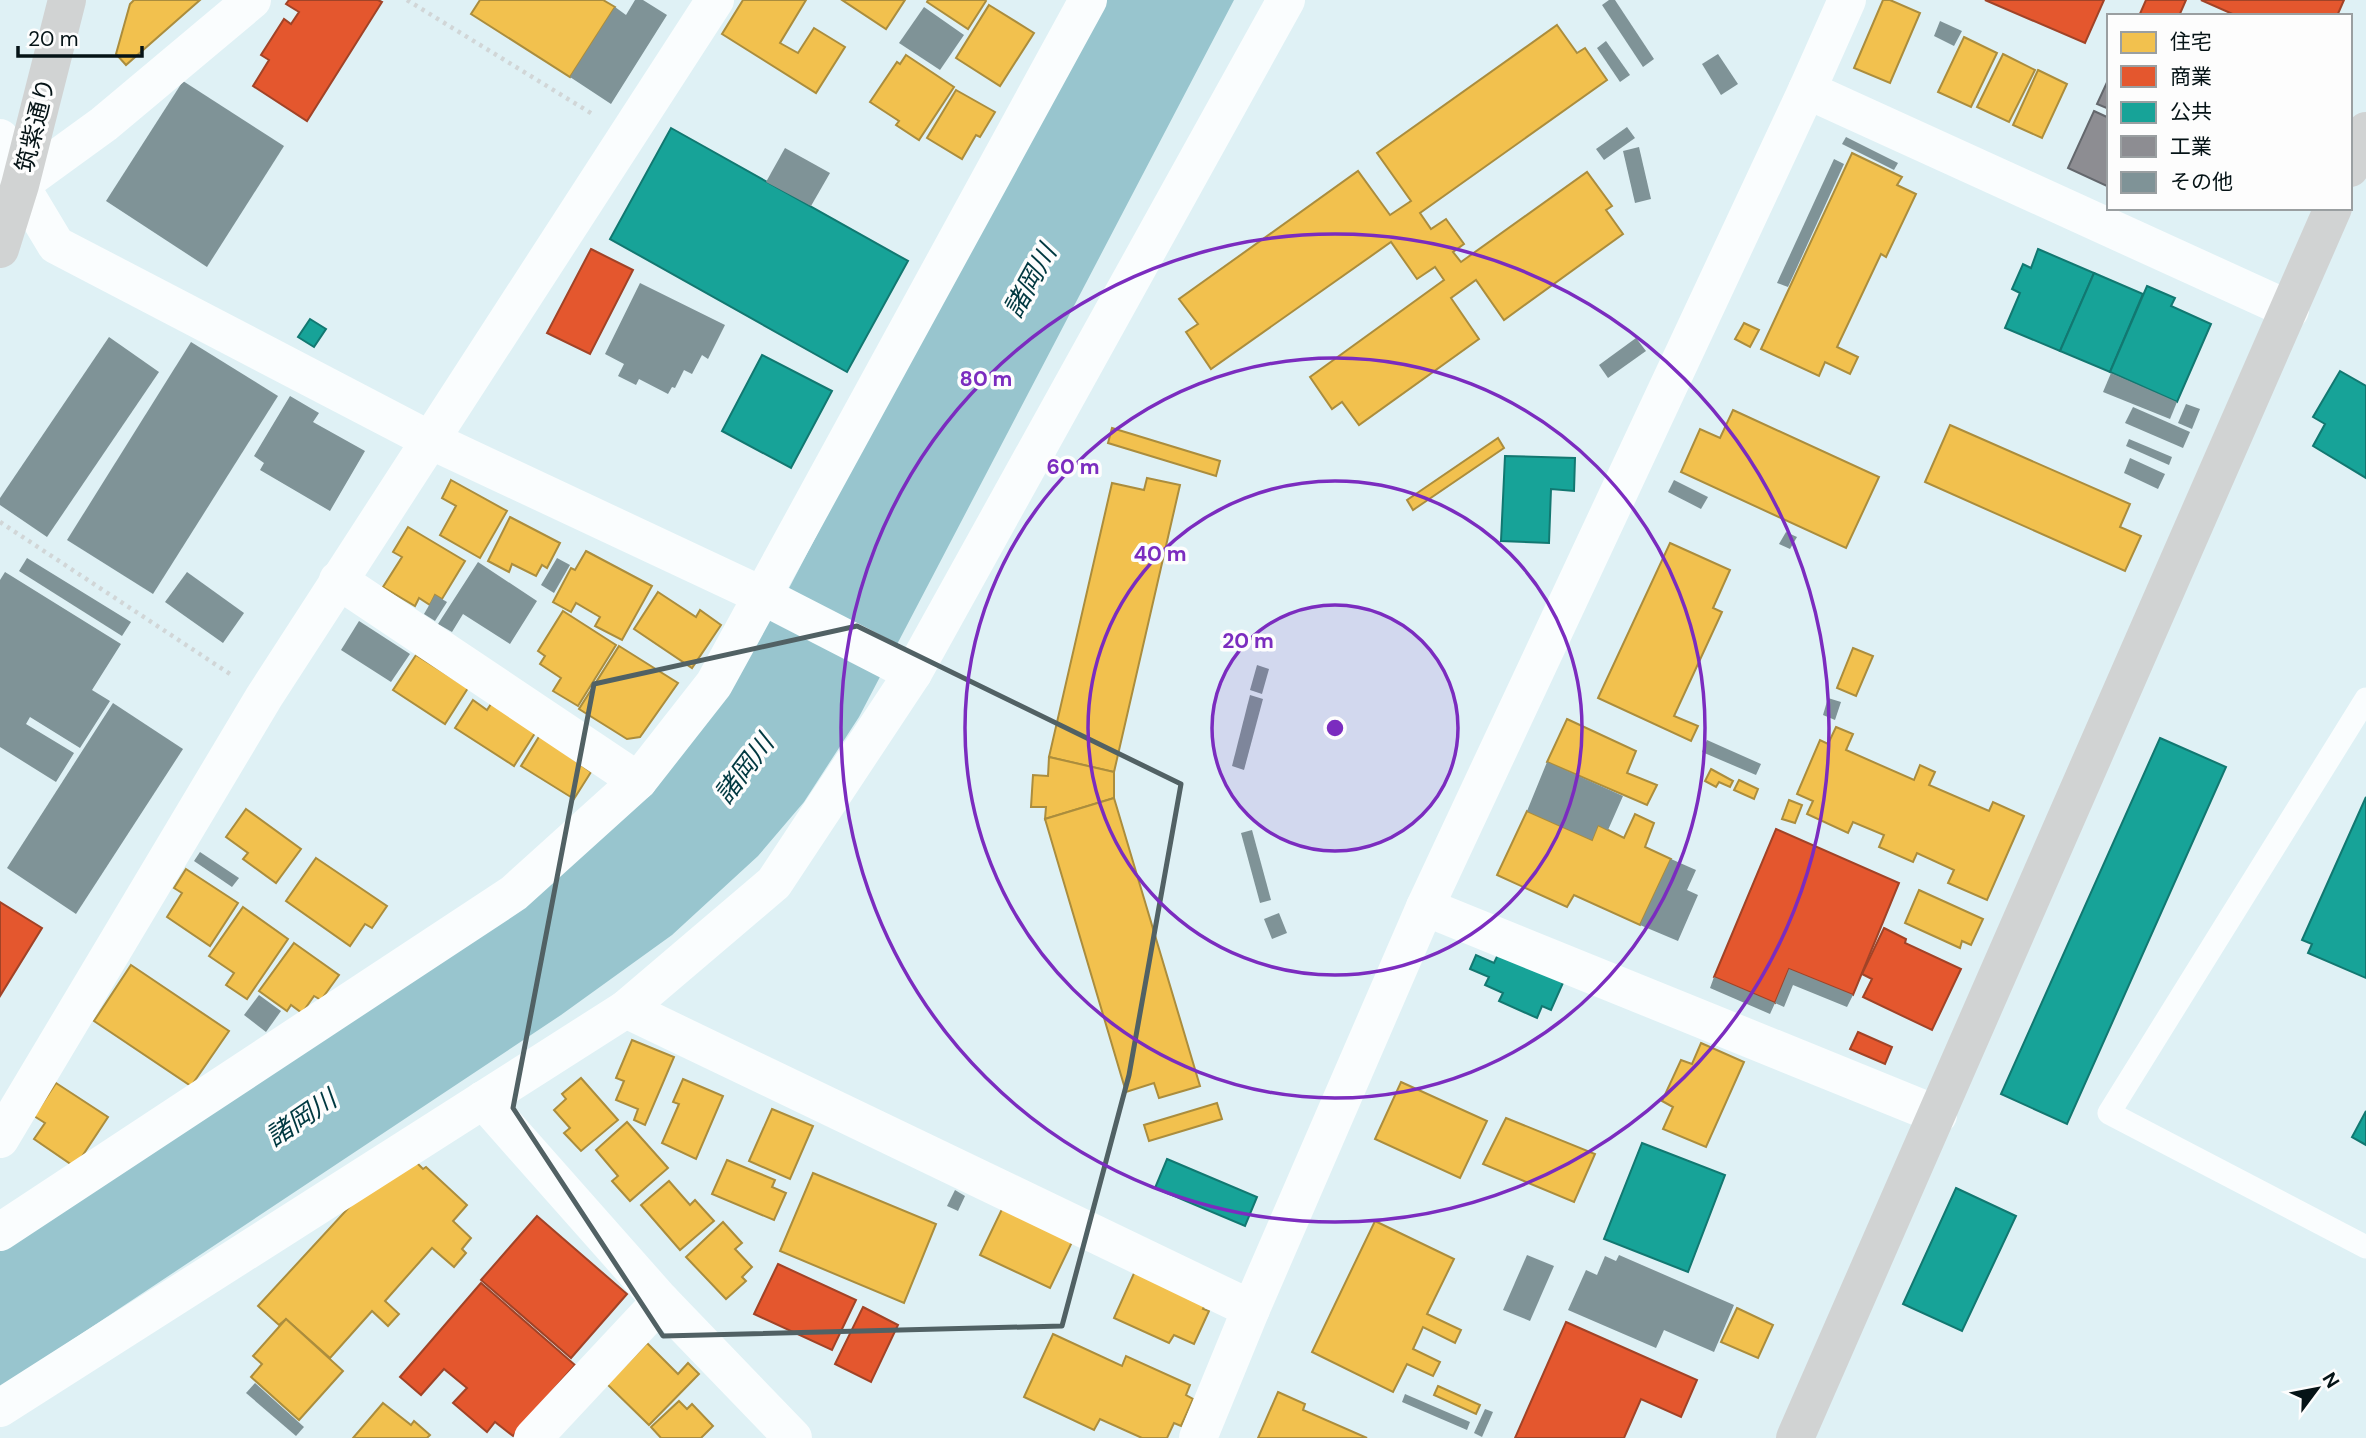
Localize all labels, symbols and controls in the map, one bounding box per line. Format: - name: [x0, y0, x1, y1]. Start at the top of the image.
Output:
- scale bar: [18, 14, 142, 58]
- legend: [2107, 14, 2352, 210]
- text: 20 m: [28, 25, 79, 53]
- text: 住宅: [2170, 28, 2212, 56]
- text: 商業: [2170, 63, 2212, 91]
- street label: 筑紫通り: [8, 75, 62, 175]
- text: 公共: [2170, 98, 2212, 126]
- text: 工業: [2170, 133, 2212, 161]
- text: その他: [2170, 168, 2233, 196]
- water label: 諸岡川: [996, 236, 1065, 323]
- text: 80 m: [960, 365, 1012, 393]
- text: 60 m: [1047, 453, 1099, 481]
- text: 40 m: [1133, 540, 1187, 568]
- text: 20 m: [1222, 627, 1274, 655]
- centre of rings: [1323, 716, 1347, 740]
- water label: 諸岡川: [707, 725, 783, 810]
- water label: 諸岡川: [259, 1080, 345, 1154]
- north arrow: [2282, 1354, 2352, 1424]
- text: N: [2317, 1368, 2345, 1393]

